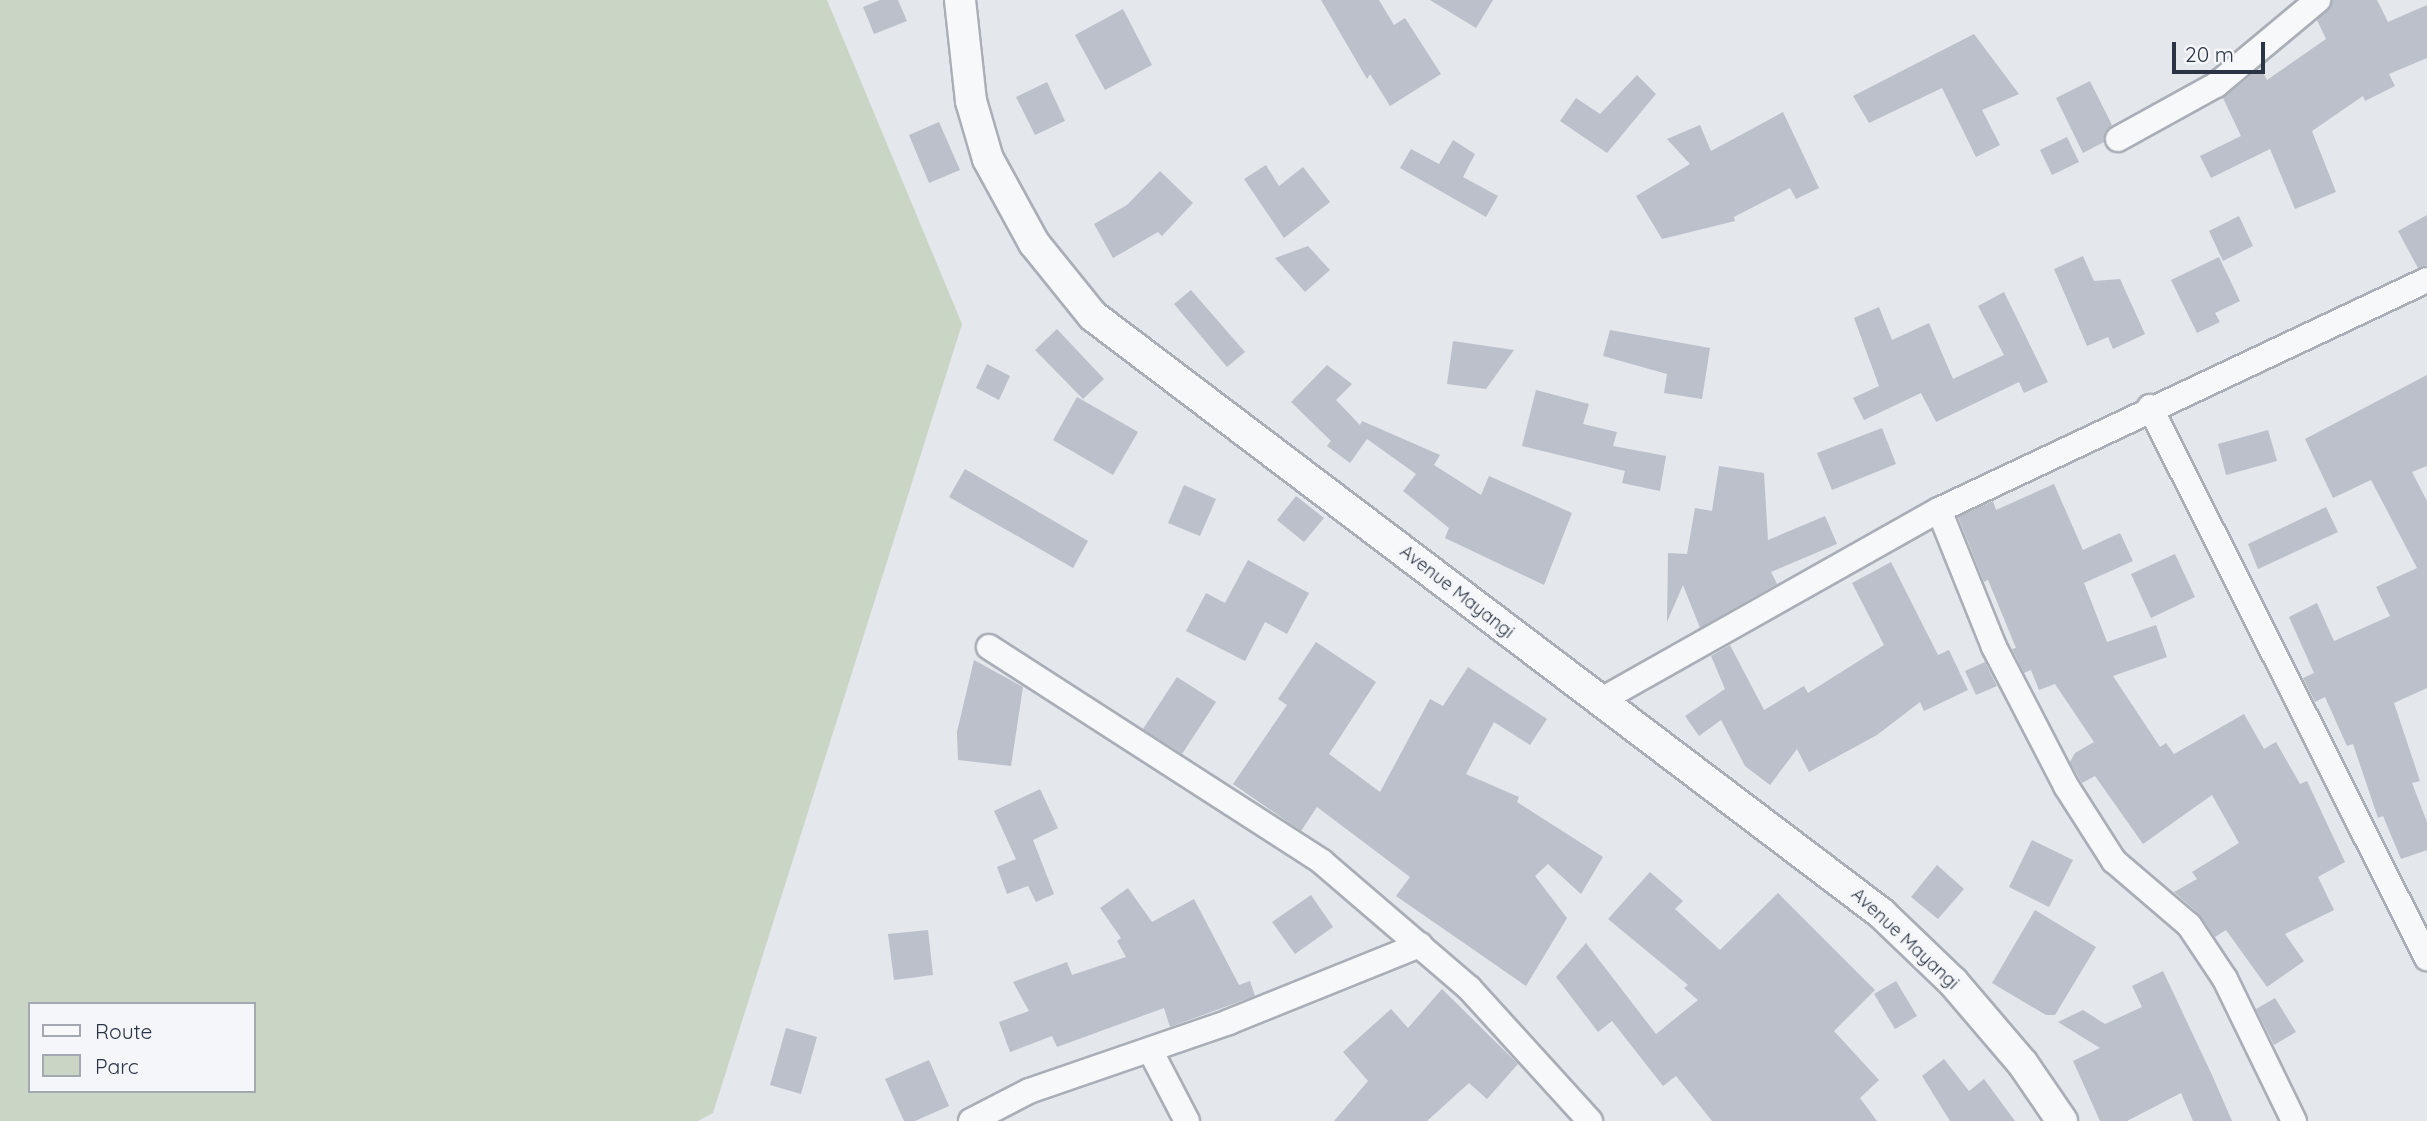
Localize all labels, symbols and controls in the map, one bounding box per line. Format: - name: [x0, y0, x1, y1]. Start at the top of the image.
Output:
- scale bar: [2175, 28, 2268, 72]
- text: 20 m: [2185, 41, 2234, 67]
- street label: Avenue Mayangi: [1396, 541, 1518, 643]
- street label: Avenue Mayangi: [1847, 884, 1963, 994]
- legend: [28, 1002, 256, 1093]
- text: Route: [95, 1018, 152, 1044]
- text: Parc: [95, 1053, 139, 1079]

